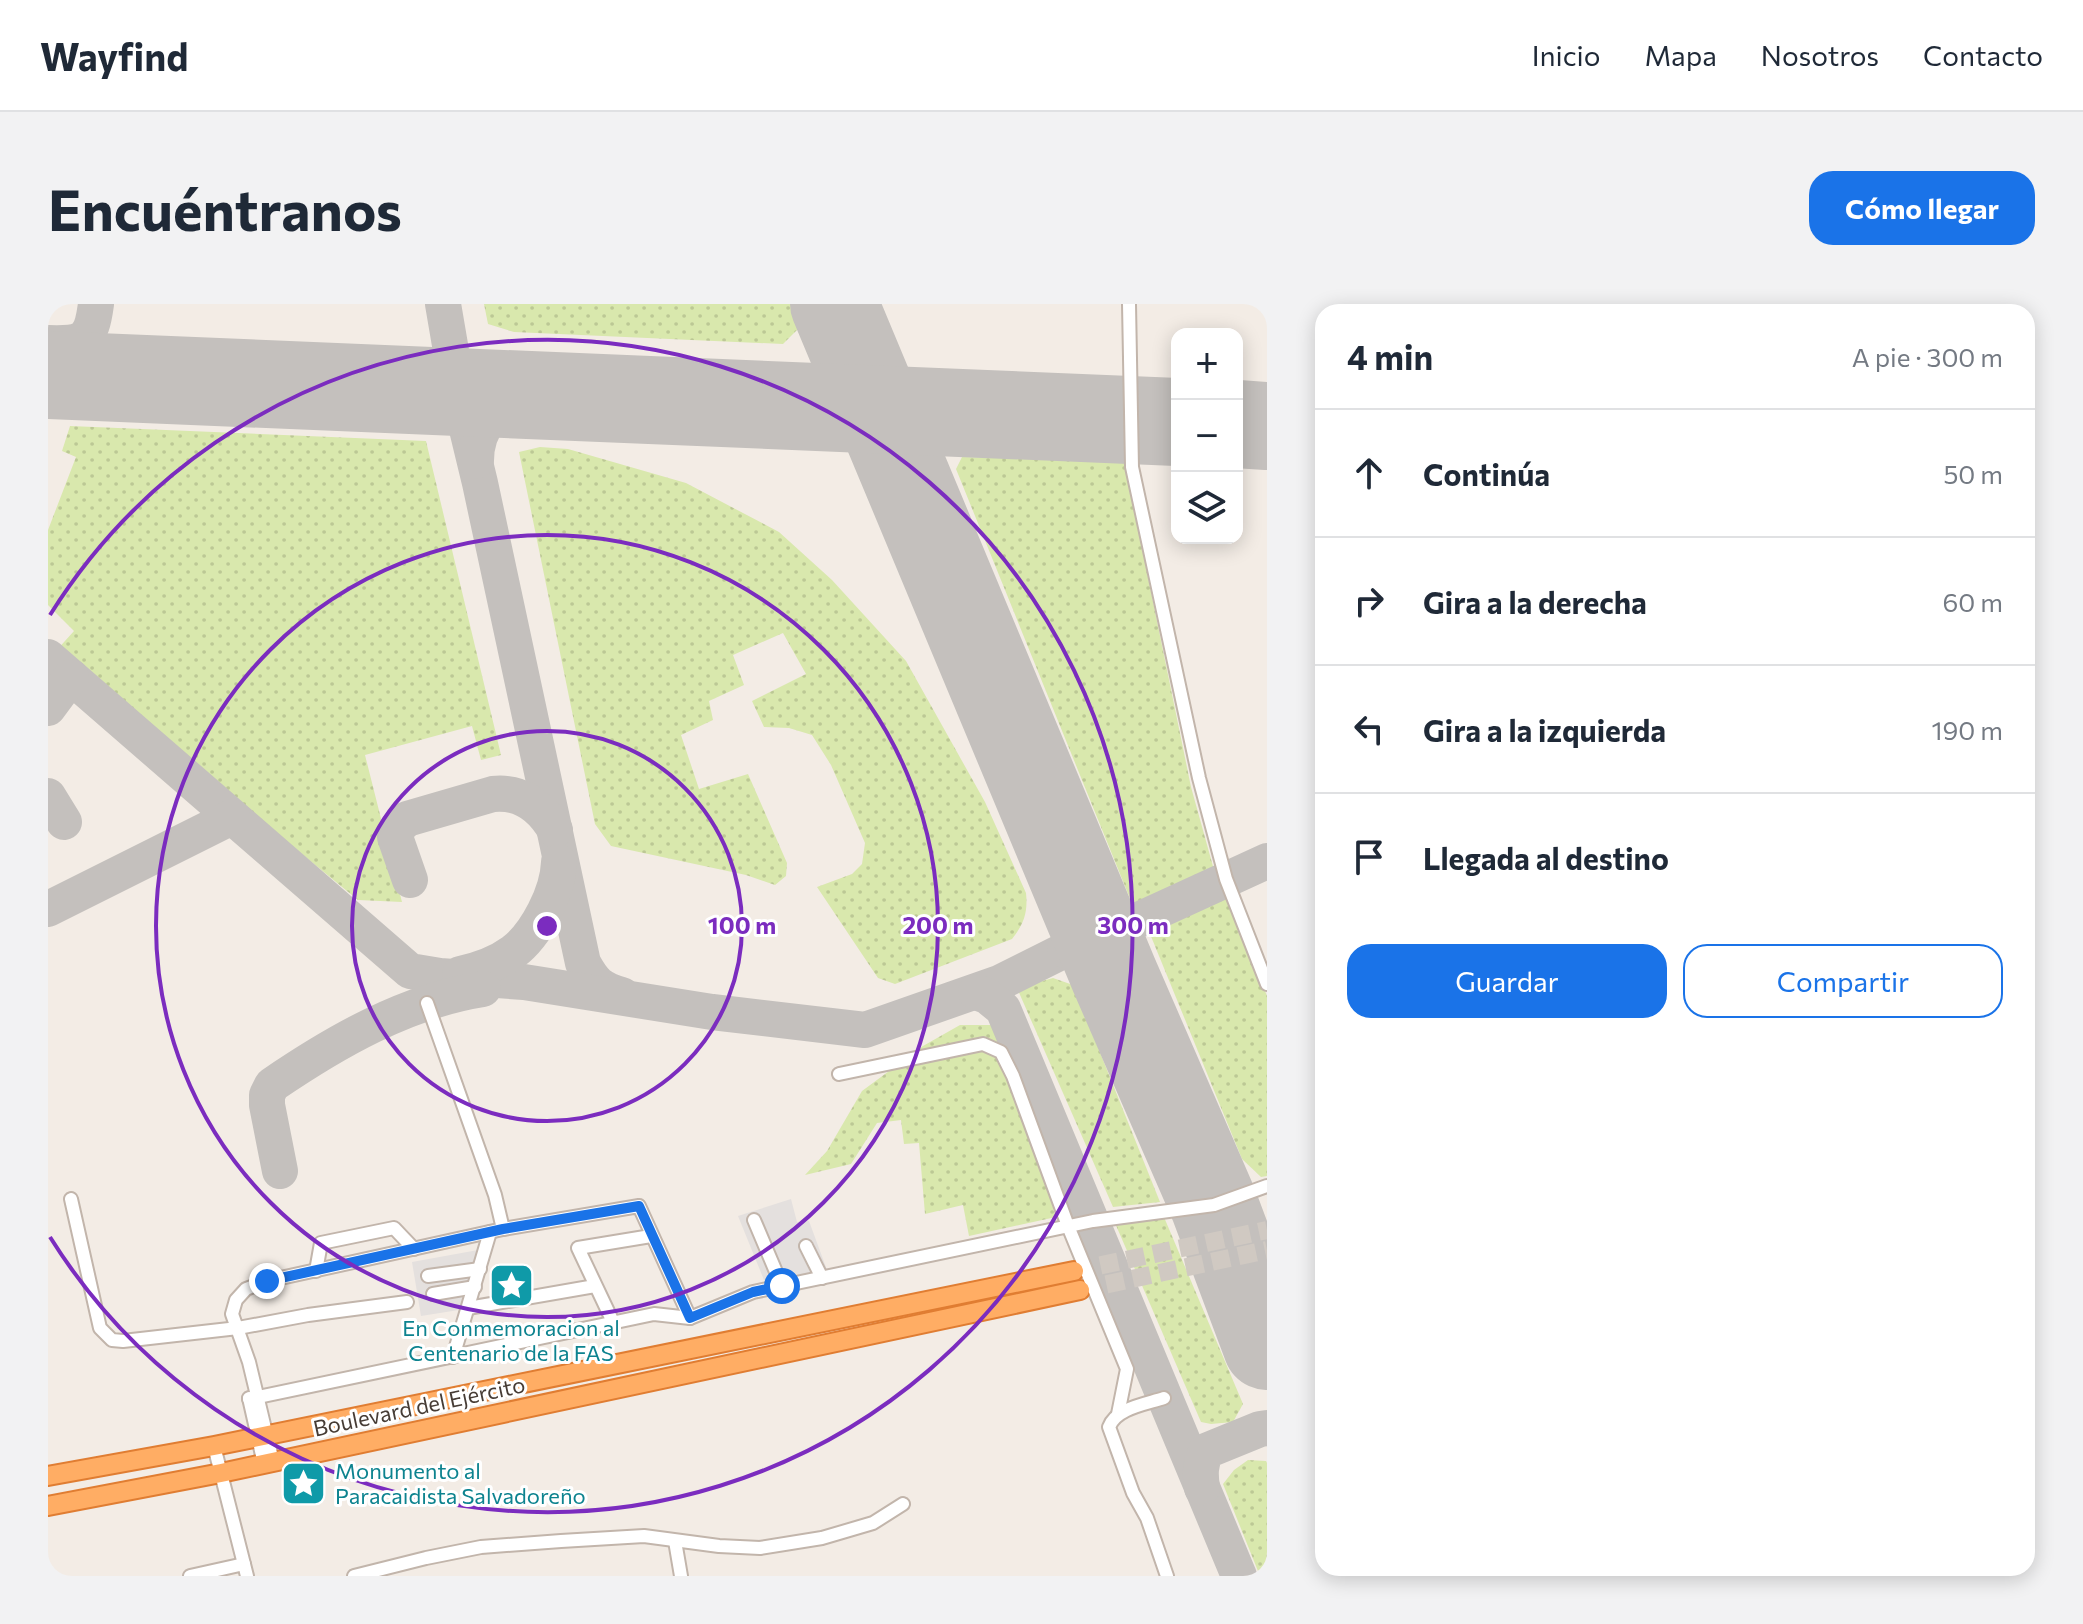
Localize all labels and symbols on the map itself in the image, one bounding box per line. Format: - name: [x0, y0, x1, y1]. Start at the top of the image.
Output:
- text: 100 m: [708, 910, 776, 939]
- text: 200 m: [903, 910, 973, 939]
- text: 300 m: [1097, 910, 1169, 939]
- centre of rings: [533, 912, 561, 940]
- place icon: En Conmemoracion al Centenario de la FAS: [487, 1262, 535, 1310]
- route end: [249, 1263, 285, 1299]
- route start: [764, 1268, 800, 1304]
- place label: En Conmemoracion al Centenario de la FAS: [402, 1314, 620, 1366]
- street label: Boulevard del Ejército: [311, 1370, 527, 1442]
- place label: Monumento al Paracaidista Salvadoreño: [335, 1457, 586, 1509]
- place icon: Monumento al Paracaidista Salvadoreño: [280, 1459, 328, 1507]

